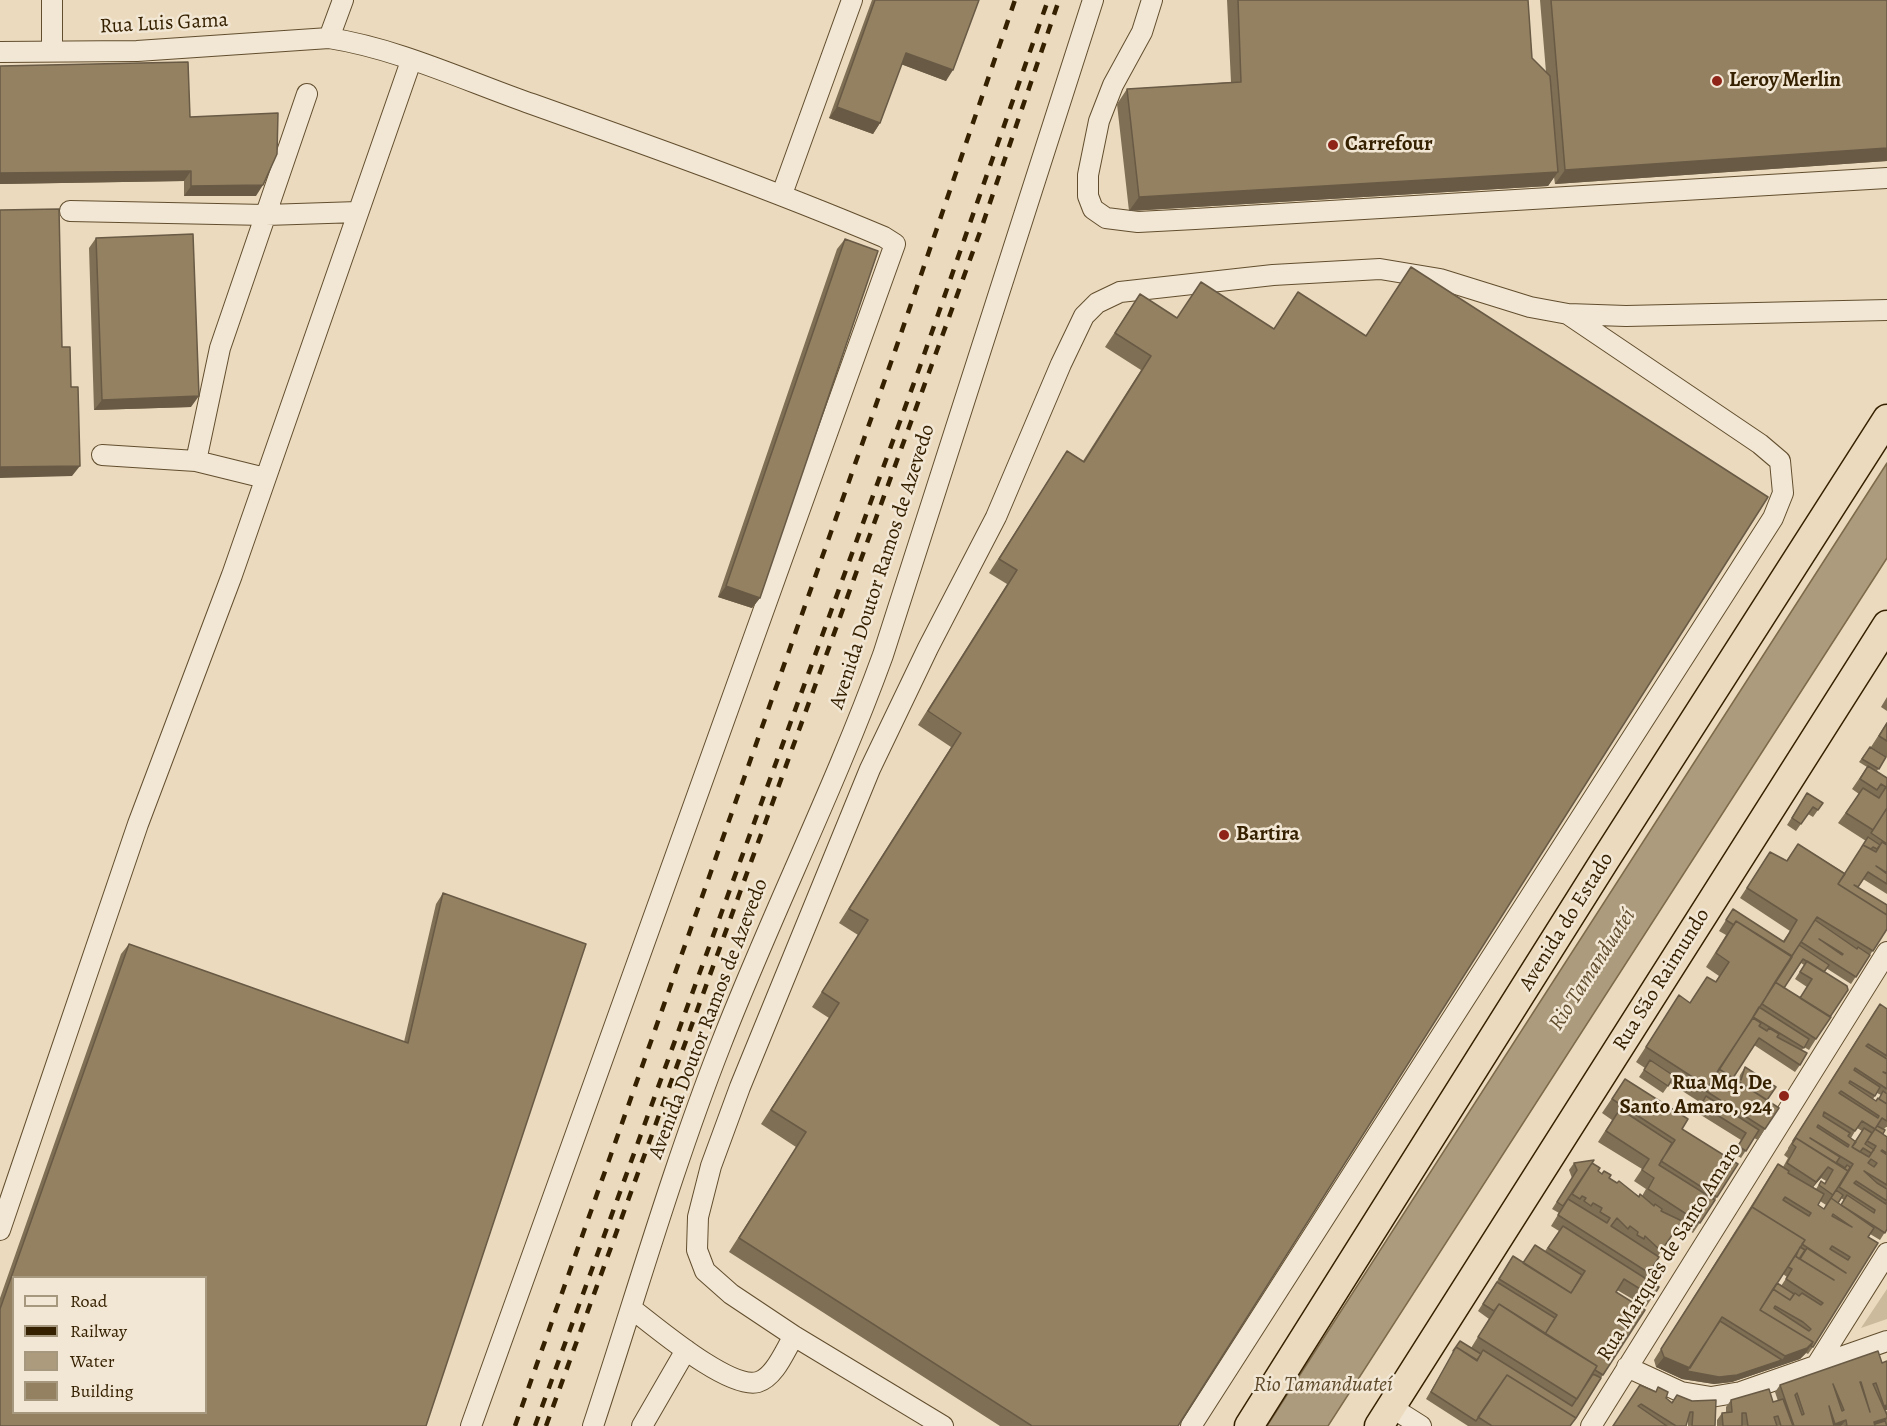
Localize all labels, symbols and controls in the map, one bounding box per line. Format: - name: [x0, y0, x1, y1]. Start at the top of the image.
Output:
- street label: Rua Luis Gama: [99, 8, 229, 40]
- place label: Leroy Merlin: [1729, 68, 1841, 94]
- marker: Leroy Merlin: [1710, 74, 1724, 88]
- place label: Carrefour: [1345, 132, 1433, 158]
- marker: Carrefour: [1326, 138, 1340, 152]
- street label: Avenida Doutor Ramos de Azevedo: [825, 421, 941, 713]
- place label: Bartira: [1236, 822, 1300, 848]
- marker: Bartira: [1217, 828, 1231, 842]
- street label: Avenida do Estado: [1514, 848, 1620, 996]
- street label: Avenida Doutor Ramos de Azevedo: [644, 875, 774, 1163]
- water label: Rio Tamanduateí: [1544, 904, 1642, 1036]
- street label: Rua São Raimundo: [1608, 904, 1716, 1056]
- place label: Rua Mq. De Santo Amaro, 924: [1620, 1071, 1772, 1121]
- marker: Rua Mq. De Santo Amaro, 924: [1777, 1089, 1791, 1103]
- street label: Rua Marquês de Santo Amaro: [1592, 1138, 1748, 1366]
- legend: [12, 1276, 207, 1414]
- text: Road: [70, 1289, 107, 1313]
- text: Railway: [70, 1319, 127, 1343]
- text: Water: [70, 1349, 115, 1373]
- water label: Rio Tamanduateí: [1253, 1373, 1393, 1399]
- text: Building: [70, 1379, 134, 1403]

